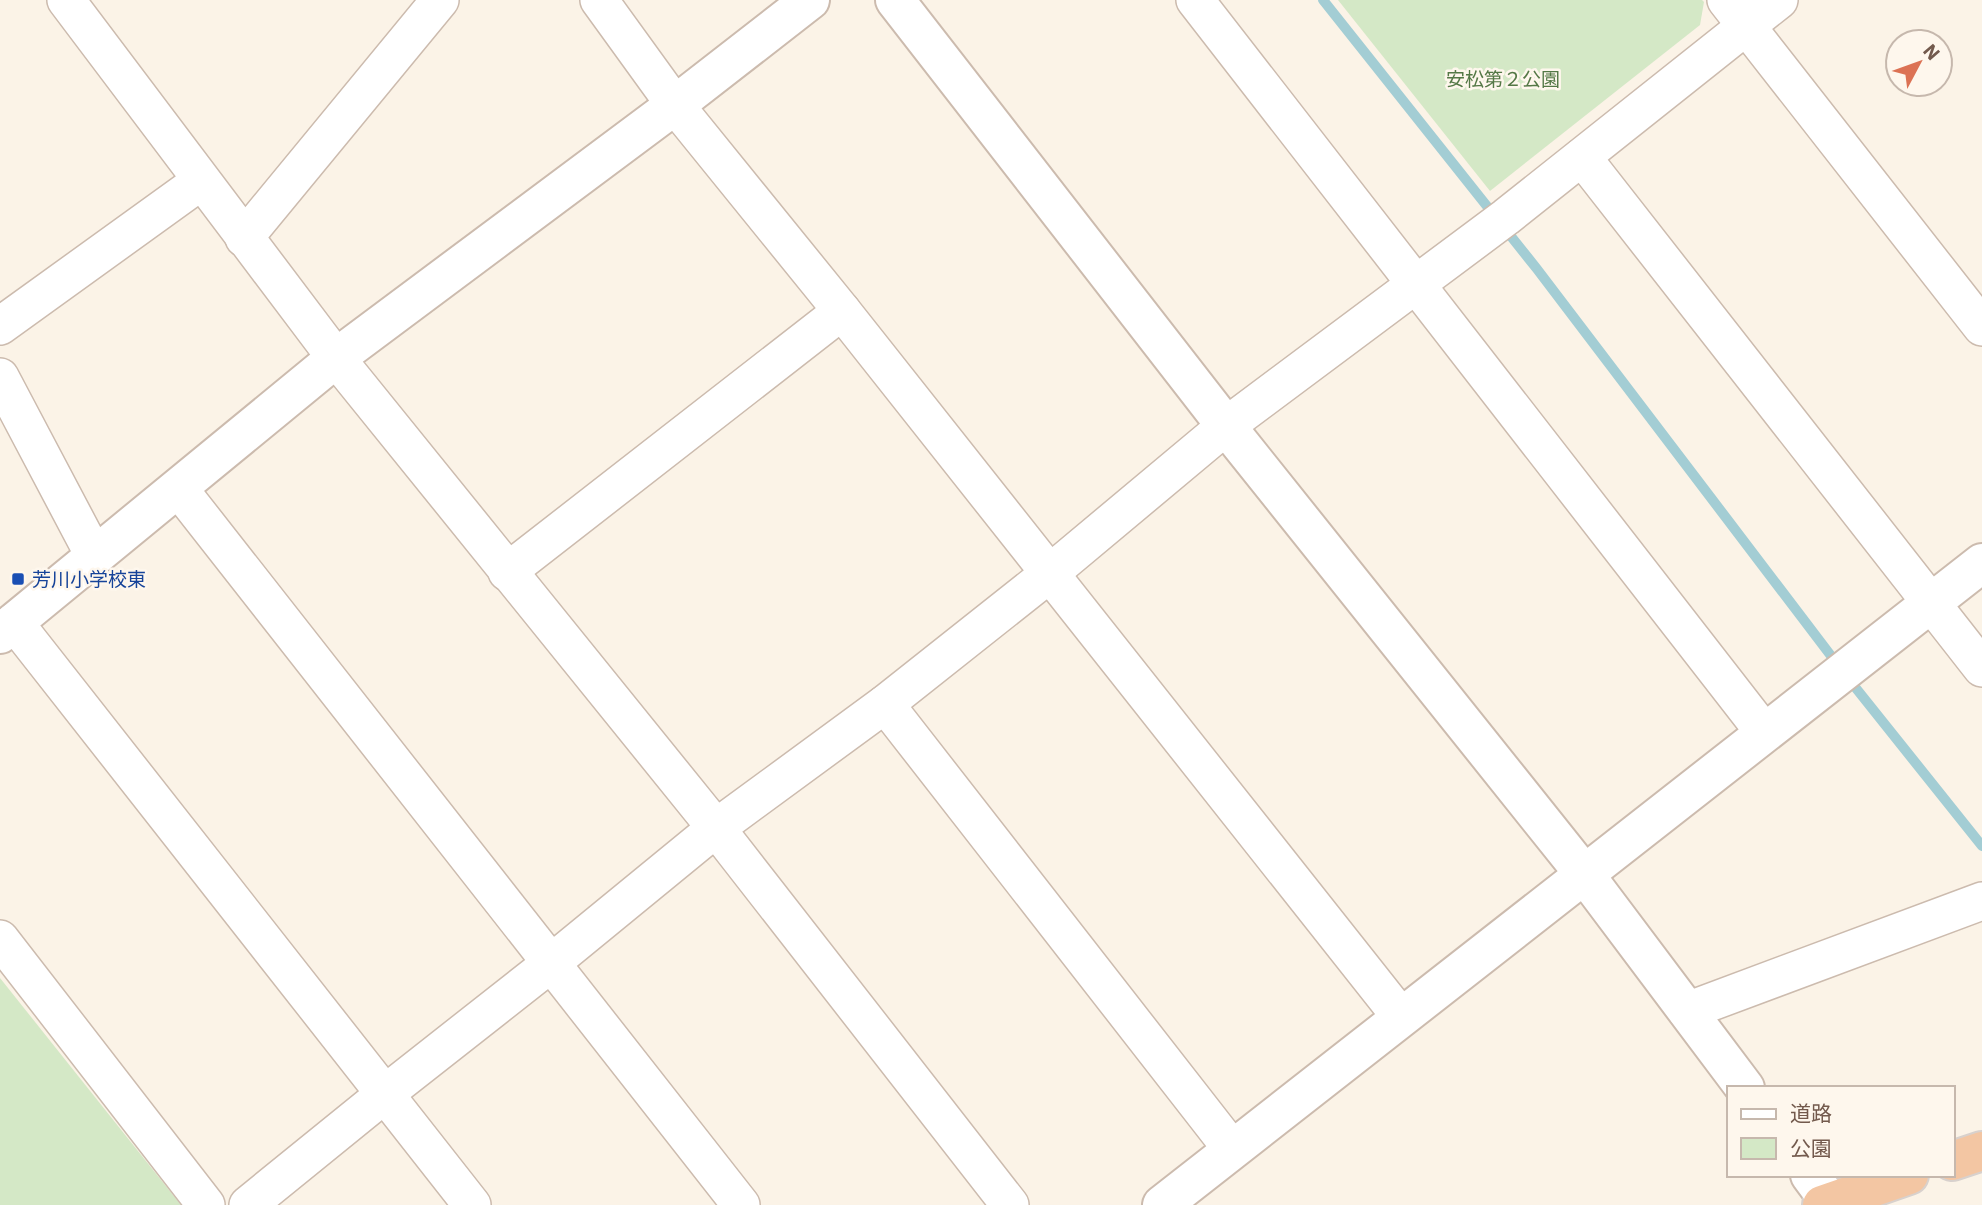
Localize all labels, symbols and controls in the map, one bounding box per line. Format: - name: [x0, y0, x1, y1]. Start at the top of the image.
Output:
- north arrow: [1884, 28, 1954, 98]
- text: N: [1918, 39, 1945, 65]
- park label: 安松第２公園: [1446, 67, 1560, 91]
- place label: 芳川小学校東: [32, 567, 146, 591]
- marker: 芳川小学校東: [10, 571, 26, 587]
- legend: [1727, 1086, 1954, 1177]
- text: 道路: [1790, 1099, 1832, 1127]
- text: 公園: [1790, 1134, 1832, 1162]

